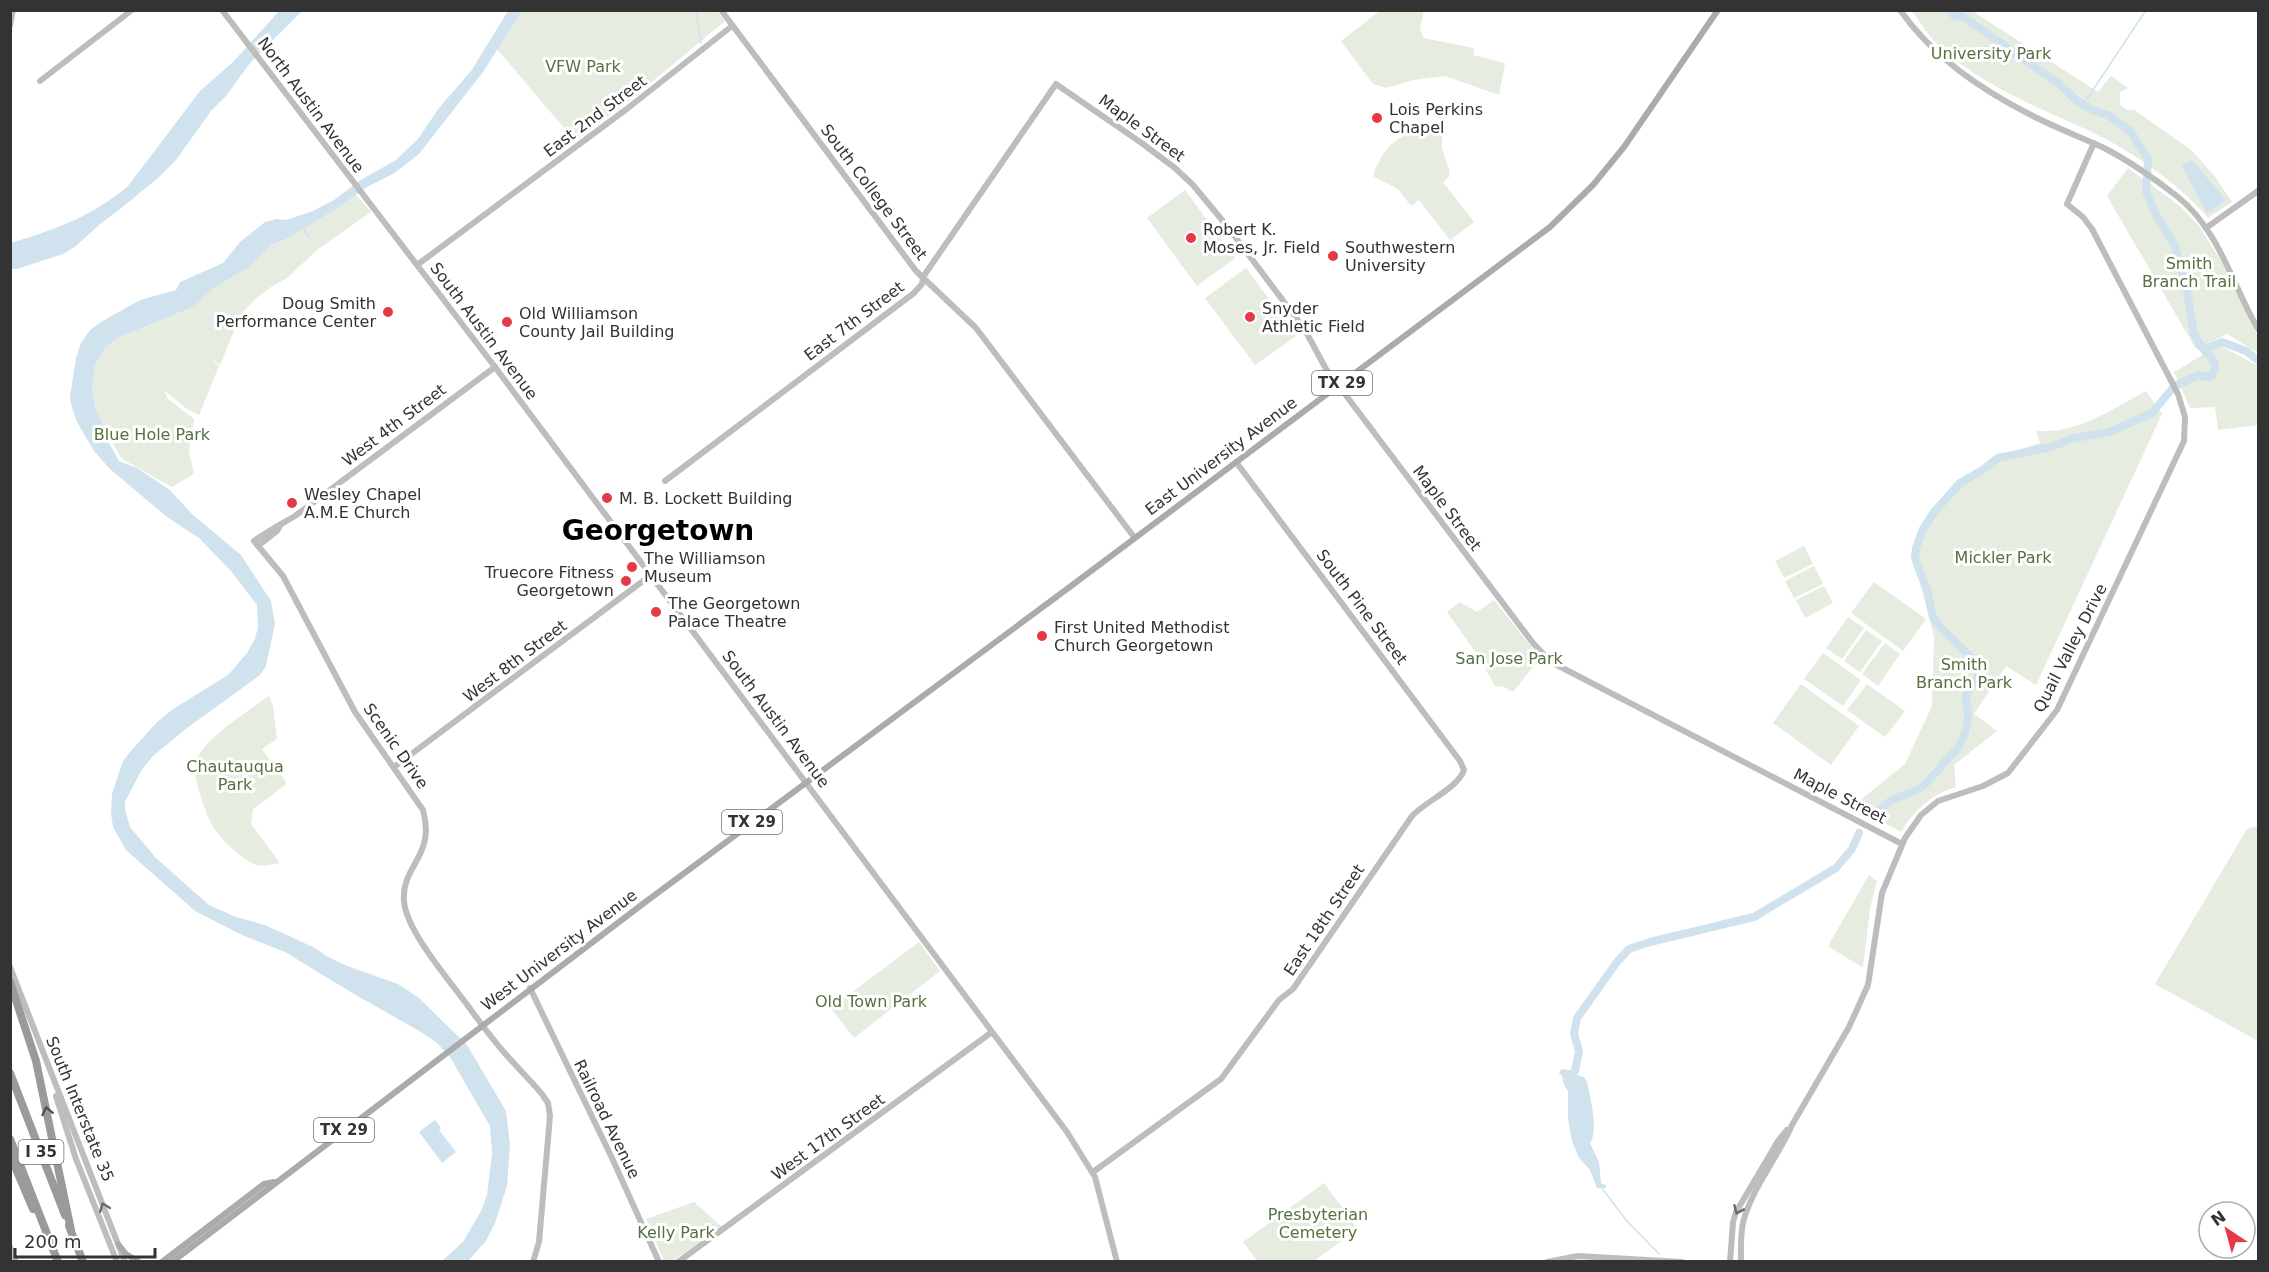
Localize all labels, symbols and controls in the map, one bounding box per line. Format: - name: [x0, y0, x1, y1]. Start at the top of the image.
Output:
- street label: North Austin Avenue: [254, 34, 368, 176]
- park label: University Park: [1931, 44, 2052, 63]
- park label: VFW Park: [545, 57, 622, 76]
- street label: East 2nd Street: [540, 71, 650, 161]
- street label: Maple Street: [1095, 90, 1189, 166]
- place label: Lois Perkins Chapel: [1389, 100, 1483, 137]
- marker: Lois Perkins Chapel: [1370, 111, 1384, 125]
- street label: South College Street: [817, 120, 931, 264]
- place label: Robert K. Moses, Jr. Field: [1203, 220, 1320, 257]
- marker: Robert K. Moses, Jr. Field: [1184, 231, 1198, 245]
- place label: Southwestern University: [1345, 238, 1455, 275]
- marker: Southwestern University: [1326, 249, 1340, 263]
- park label: Smith Branch Trail: [2142, 254, 2236, 291]
- street label: South Austin Avenue: [426, 259, 542, 403]
- street label: East 7th Street: [800, 277, 908, 365]
- place label: Doug Smith Performance Center: [216, 294, 376, 331]
- place label: Snyder Athletic Field: [1262, 299, 1365, 336]
- place label: Old Williamson County Jail Building: [519, 304, 674, 341]
- marker: Doug Smith Performance Center: [381, 305, 395, 319]
- marker: Snyder Athletic Field: [1243, 310, 1257, 324]
- marker: Old Williamson County Jail Building: [500, 315, 514, 329]
- road number: TX 29: [1312, 371, 1372, 395]
- street label: West 4th Street: [338, 380, 450, 470]
- street label: East University Avenue: [1141, 393, 1301, 519]
- park label: Blue Hole Park: [94, 425, 211, 444]
- street label: Maple Street: [1409, 462, 1485, 554]
- place label: Wesley Chapel A.M.E Church: [304, 485, 421, 522]
- place label: M. B. Lockett Building: [619, 489, 792, 508]
- marker: M. B. Lockett Building: [600, 491, 614, 505]
- marker: Wesley Chapel A.M.E Church: [285, 496, 299, 510]
- district label: Georgetown: [562, 514, 754, 547]
- street label: South Pine Street: [1313, 546, 1411, 668]
- park label: Mickler Park: [1955, 548, 2052, 567]
- place label: The Williamson Museum: [643, 549, 766, 586]
- marker: The Williamson Museum: [625, 560, 639, 574]
- place label: Truecore Fitness Georgetown: [484, 563, 614, 600]
- marker: Truecore Fitness Georgetown: [619, 574, 633, 588]
- street label: Quail Valley Drive: [2029, 580, 2111, 716]
- place label: The Georgetown Palace Theatre: [667, 594, 800, 631]
- marker: The Georgetown Palace Theatre: [649, 605, 663, 619]
- street label: West 8th Street: [459, 616, 571, 706]
- place label: First United Methodist Church Georgetown: [1054, 618, 1229, 655]
- marker: First United Methodist Church Georgetown: [1035, 629, 1049, 643]
- street label: South Austin Avenue: [718, 647, 834, 791]
- park label: San Jose Park: [1455, 649, 1564, 668]
- park label: Smith Branch Park: [1916, 655, 2013, 692]
- street label: Scenic Drive: [360, 700, 432, 792]
- park label: Chautauqua Park: [186, 757, 284, 794]
- street label: Maple Street: [1790, 764, 1890, 828]
- road number: TX 29: [722, 810, 782, 834]
- street label: East 18th Street: [1280, 861, 1368, 979]
- street label: West University Avenue: [478, 885, 640, 1015]
- park label: Old Town Park: [815, 992, 928, 1011]
- street label: South Interstate 35: [42, 1034, 118, 1184]
- street label: Railroad Avenue: [570, 1056, 644, 1182]
- street label: West 17th Street: [768, 1090, 888, 1184]
- one-way arrow: [41, 1106, 54, 1116]
- road number: TX 29: [314, 1118, 374, 1142]
- road number: I 35: [18, 1140, 63, 1164]
- north arrow: [2197, 1200, 2257, 1260]
- one-way arrow: [99, 1202, 111, 1213]
- one-way arrow: [1733, 1203, 1745, 1214]
- park label: Presbyterian Cemetery: [1268, 1205, 1368, 1242]
- text: N: [2207, 1207, 2229, 1230]
- scale bar: [15, 1221, 154, 1259]
- park label: Kelly Park: [637, 1223, 716, 1242]
- text: 200 m: [24, 1231, 82, 1252]

